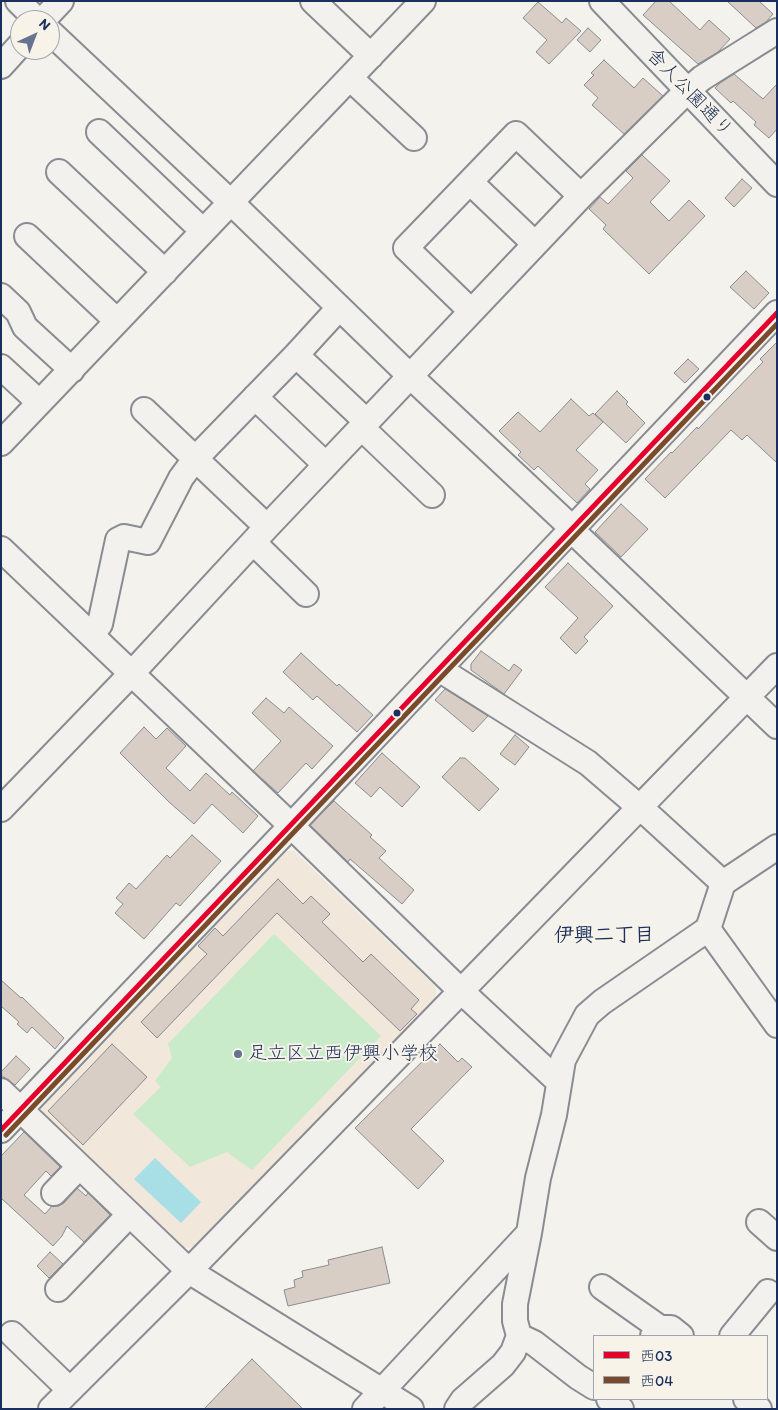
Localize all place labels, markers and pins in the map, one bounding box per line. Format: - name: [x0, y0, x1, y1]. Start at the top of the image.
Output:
- unlabelled marker: [702, 392, 712, 402]
- unlabelled marker: [392, 708, 402, 718]
- place label: 足立区立西伊興小学校: [248, 1043, 438, 1065]
- marker: 足立区立西伊興小学校: [232, 1048, 244, 1060]

